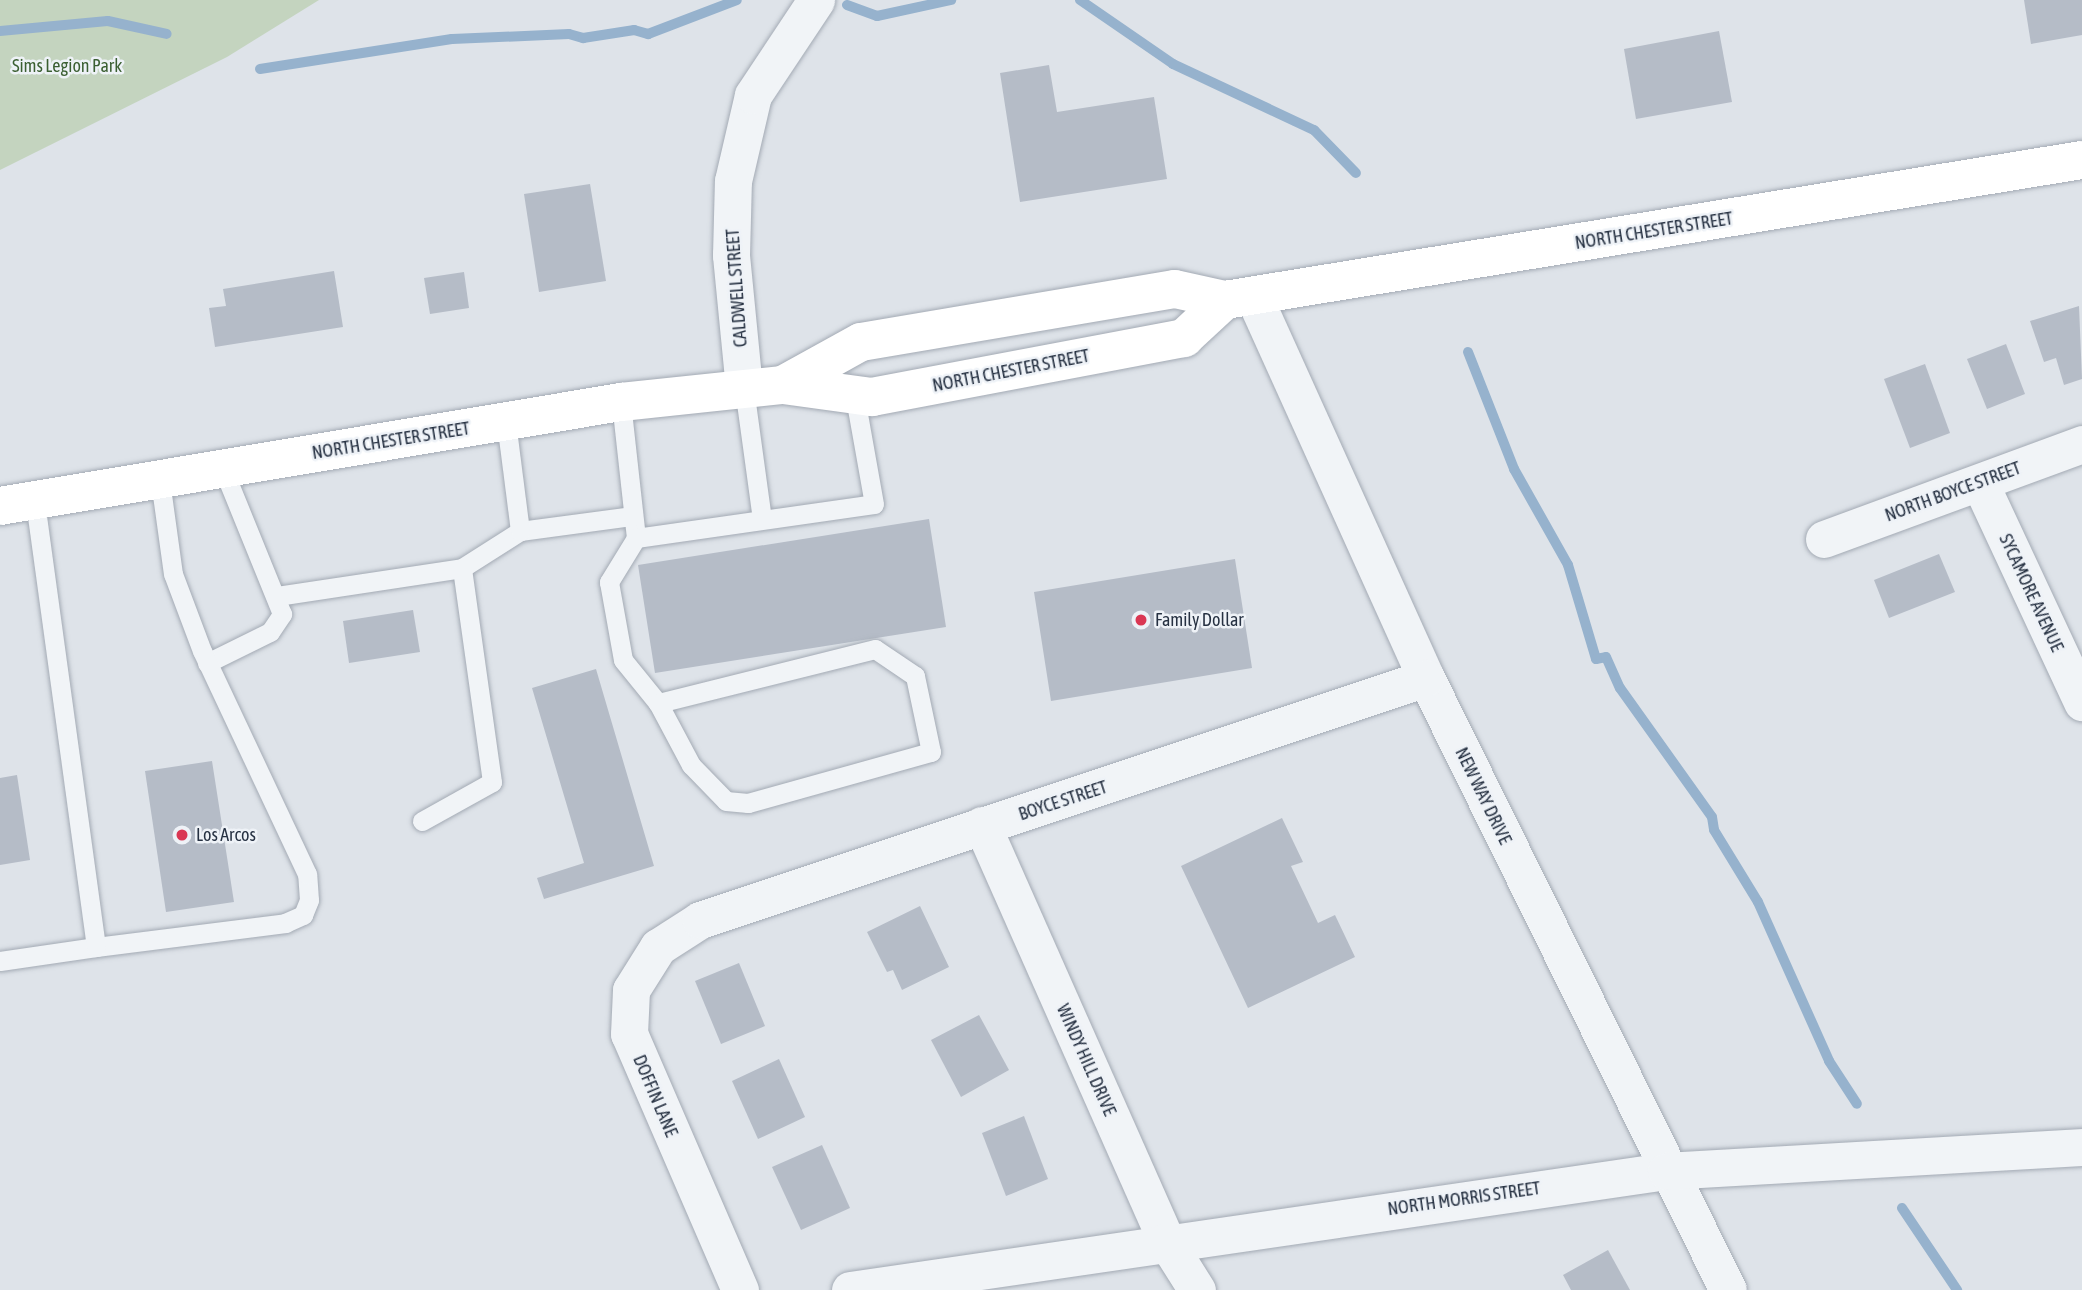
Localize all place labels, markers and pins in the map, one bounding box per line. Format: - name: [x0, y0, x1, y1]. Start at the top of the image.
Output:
- place label: Family Dollar: [1155, 609, 1244, 631]
- marker: Family Dollar: [1133, 612, 1149, 628]
- place label: Los Arcos: [196, 824, 256, 846]
- marker: Los Arcos: [174, 827, 190, 843]

